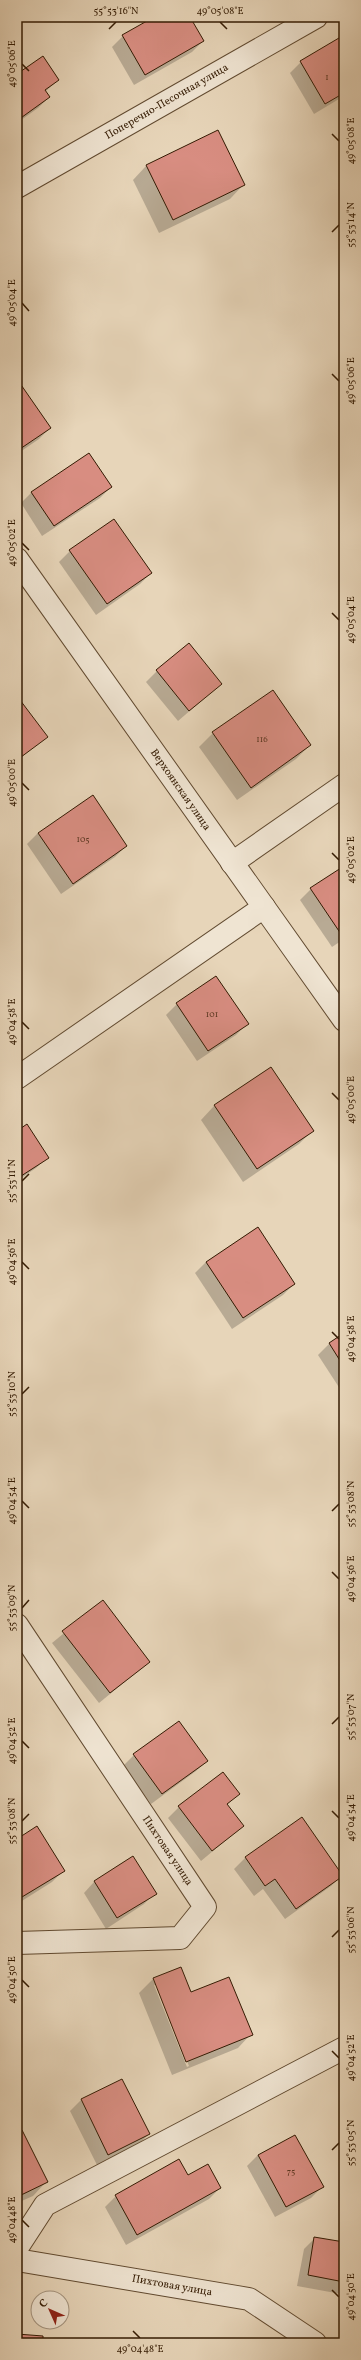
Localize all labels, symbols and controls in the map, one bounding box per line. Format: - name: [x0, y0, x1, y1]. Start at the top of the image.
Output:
- text: 55°53'16"N: [93, 4, 139, 18]
- text: 49°05'08"E: [196, 4, 244, 18]
- text: 49°05'06"E: [5, 40, 19, 88]
- street label: Поперечно-Песочная улица: [102, 60, 232, 144]
- house number: 1: [325, 71, 329, 84]
- text: 49°05'08"E: [344, 117, 358, 165]
- text: 55°53'14"N: [344, 202, 358, 248]
- text: 49°05'04"E: [5, 279, 19, 327]
- text: 49°05'06"E: [344, 357, 358, 405]
- text: 49°05'02"E: [5, 519, 19, 567]
- text: 49°05'04"E: [344, 596, 358, 644]
- house number: 116: [256, 733, 268, 746]
- street label: Верхоянская улица: [146, 746, 214, 834]
- text: 49°05'00"E: [5, 759, 19, 807]
- house number: 105: [76, 833, 90, 846]
- text: 49°05'02"E: [344, 836, 358, 884]
- text: 49°04'58"E: [5, 999, 19, 1045]
- house number: 101: [206, 1008, 218, 1021]
- text: 49°05'00"E: [344, 1076, 358, 1124]
- text: 55°53'11"N: [5, 1158, 19, 1203]
- text: 49°04'56"E: [5, 1239, 19, 1285]
- text: 49°04'58"E: [344, 1316, 358, 1362]
- text: 55°53'10"N: [5, 1371, 19, 1417]
- text: 49°04'54"E: [5, 1477, 19, 1525]
- text: 55°53'08"N: [344, 1480, 358, 1528]
- text: 49°04'56"E: [344, 1556, 358, 1602]
- text: 55°53'09"N: [5, 1584, 19, 1632]
- text: 55°53'07"N: [344, 1693, 358, 1740]
- text: 49°04'52"E: [5, 1717, 19, 1765]
- text: 49°04'54"E: [344, 1794, 358, 1842]
- text: 55°53'08"N: [5, 1797, 19, 1845]
- street label: Пихтовая улица: [138, 1813, 196, 1889]
- text: 55°53'06"N: [344, 1906, 358, 1954]
- text: 49°04'50"E: [5, 1956, 19, 2004]
- text: 49°04'52"E: [344, 2034, 358, 2082]
- text: 55°53'05"N: [344, 2119, 358, 2166]
- house number: 75: [287, 2165, 295, 2178]
- text: 49°04'48"E: [5, 2196, 19, 2244]
- street label: Пихтовая улица: [131, 2272, 214, 2301]
- text: 49°04'50"E: [344, 2273, 358, 2321]
- north arrow: [30, 2290, 70, 2330]
- text: С: [36, 2296, 52, 2312]
- text: 49°04'48"E: [116, 2342, 164, 2356]

